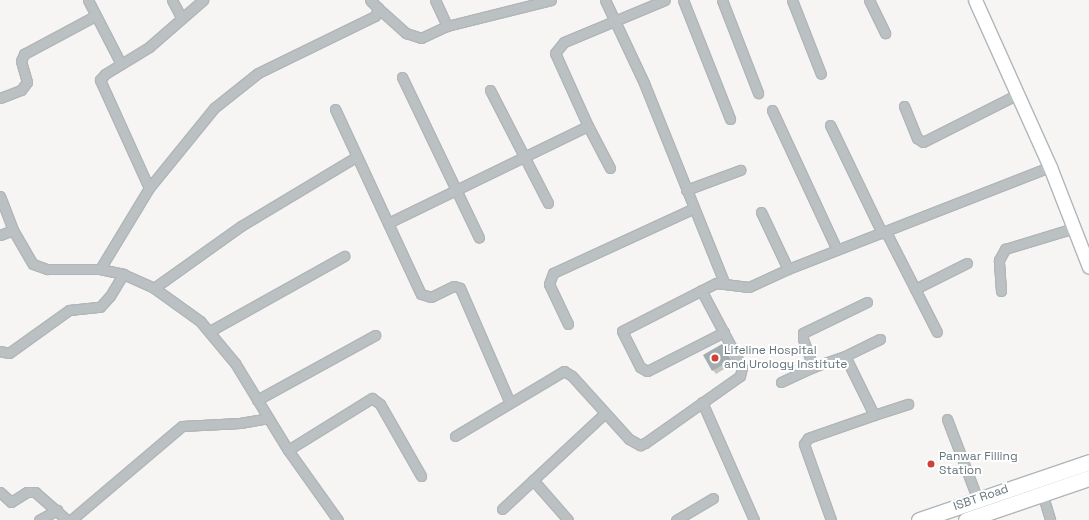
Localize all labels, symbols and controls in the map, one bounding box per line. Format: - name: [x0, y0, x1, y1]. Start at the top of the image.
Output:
- place label: Lifeline Hospital and Urology Institute: [724, 344, 847, 372]
- marker: Lifeline Hospital and Urology Institute: [709, 352, 721, 364]
- place label: Panwar Filling Station: [939, 450, 1018, 478]
- marker: Panwar Filling Station: [926, 459, 936, 469]
- street label: ISBT Road: [951, 482, 1011, 514]

